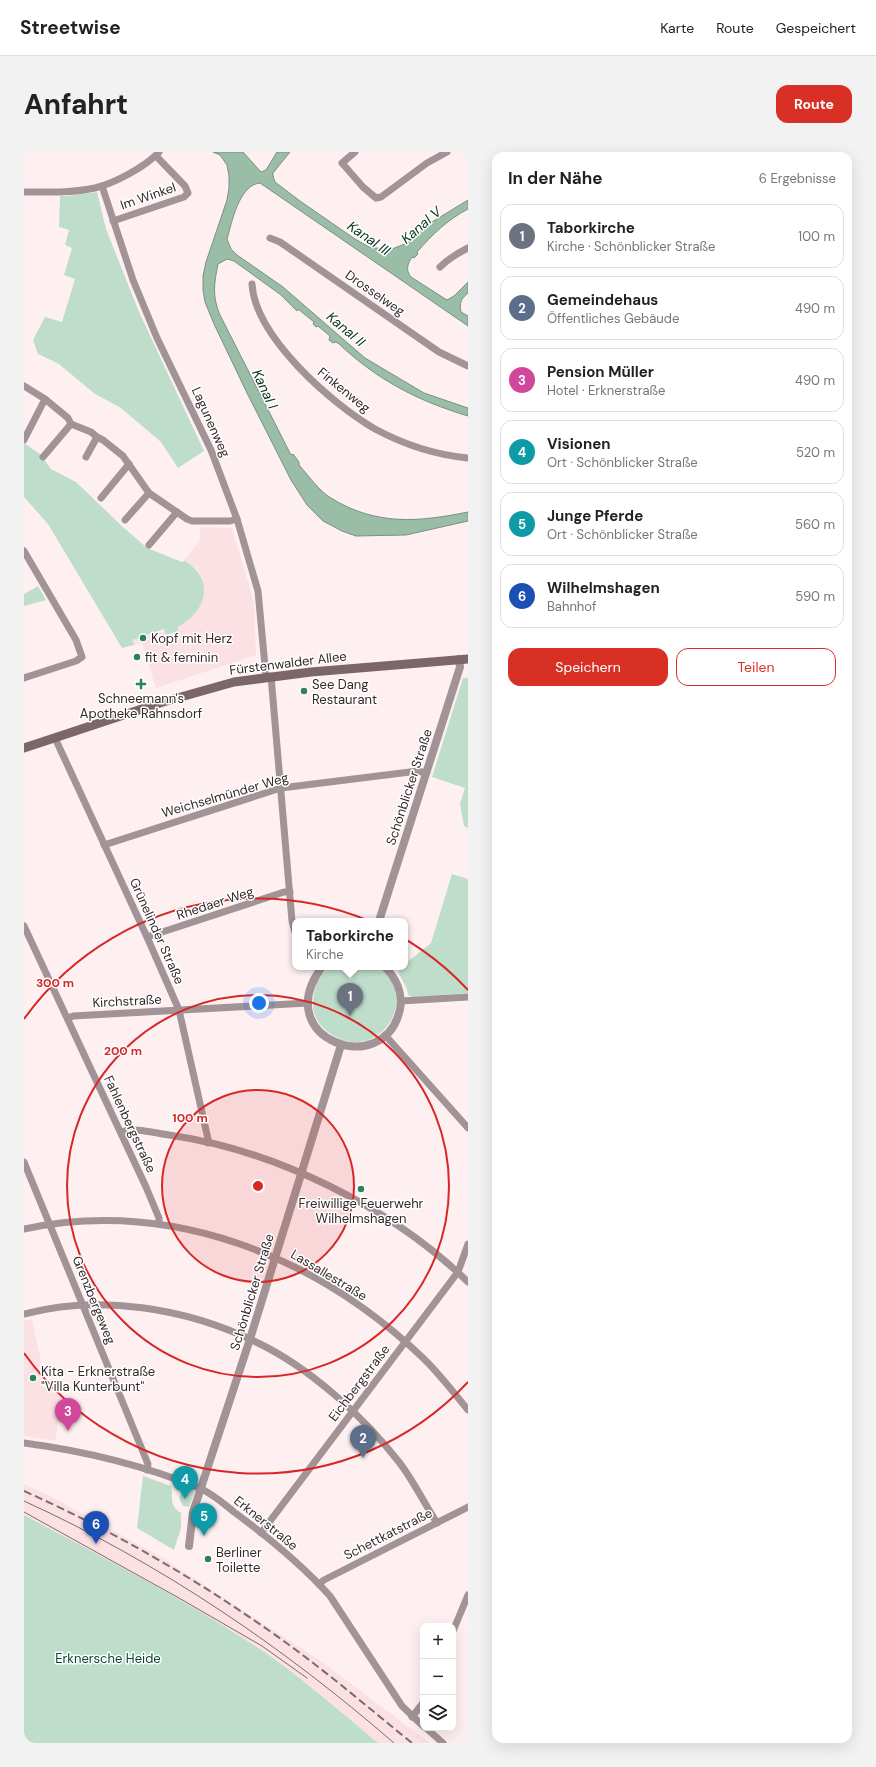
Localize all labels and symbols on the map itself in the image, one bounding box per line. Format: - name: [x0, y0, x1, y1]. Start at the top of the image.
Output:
- street label: Im Winkel: [118, 179, 178, 213]
- water label: Kanal V: [397, 201, 446, 248]
- water label: Kanal III: [344, 217, 395, 260]
- street label: Drosselweg: [342, 266, 408, 320]
- water label: Kanal II: [323, 308, 370, 351]
- street label: Finkenweg: [314, 364, 374, 416]
- water label: Kanal I: [248, 366, 282, 412]
- street label: Lagunenweg: [188, 384, 234, 460]
- place label: Kopf mit Herz: [151, 630, 232, 647]
- marker: Kopf mit Herz: [138, 633, 148, 643]
- street label: Fürstenwalder Allee: [228, 647, 348, 679]
- place label: fit & feminin: [145, 649, 218, 666]
- marker: fit & feminin: [132, 652, 142, 662]
- place label: See Dang Restaurant: [312, 676, 377, 708]
- marker: Schneemann's Apotheke Rahnsdorf: [136, 679, 146, 689]
- marker: See Dang Restaurant: [299, 686, 309, 696]
- place label: Schneemann's Apotheke Rahnsdorf: [80, 690, 203, 722]
- street label: Schönblicker Straße: [382, 727, 436, 847]
- street label: Weichselmünder Weg: [160, 769, 290, 821]
- street label: Grünelinder Straße: [126, 875, 188, 987]
- street label: Rhedaer Weg: [174, 883, 256, 923]
- text: 300 m: [36, 975, 74, 991]
- pin: 1: [337, 983, 363, 1016]
- street label: Kirchstraße: [92, 991, 162, 1011]
- your location: [249, 993, 269, 1013]
- text: 200 m: [104, 1043, 142, 1059]
- street label: Fahlenbergstraße: [100, 1073, 160, 1175]
- text: 100 m: [172, 1110, 208, 1126]
- centre of rings: [251, 1179, 265, 1193]
- marker: Freiwillige Feuerwehr Wilhelmshagen: [356, 1184, 366, 1194]
- place label: Freiwillige Feuerwehr Wilhelmshagen: [299, 1195, 424, 1227]
- street label: Schönblicker Straße: [226, 1232, 278, 1352]
- street label: Lassallestraße: [288, 1246, 370, 1304]
- street label: Grenzbergeweg: [69, 1253, 119, 1347]
- street label: Eichbergstraße: [325, 1341, 393, 1425]
- place label: Kita - Erknerstraße "Villa Kunterbunt": [41, 1363, 155, 1395]
- marker: Kita - Erknerstraße "Villa Kunterbunt": [28, 1373, 38, 1383]
- pin: 3: [55, 1398, 81, 1431]
- pin: 2: [350, 1425, 376, 1458]
- pin: 4: [172, 1466, 198, 1499]
- street label: Erknerstraße: [231, 1492, 301, 1554]
- pin: 5: [191, 1503, 217, 1536]
- street label: Schettkatstraße: [341, 1504, 435, 1564]
- pin: 6: [83, 1511, 109, 1544]
- place label: Berliner Toilette: [216, 1544, 262, 1576]
- marker: Berliner Toilette: [203, 1554, 213, 1564]
- park label: Erknersche Heide: [55, 1650, 161, 1667]

